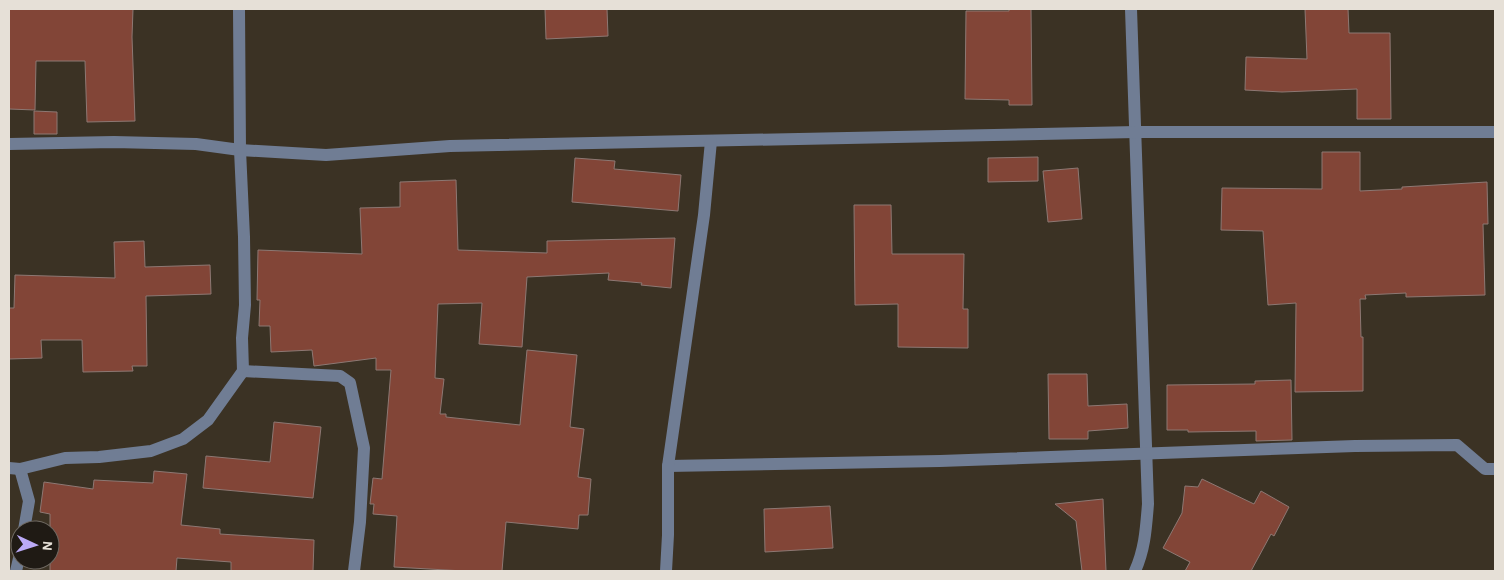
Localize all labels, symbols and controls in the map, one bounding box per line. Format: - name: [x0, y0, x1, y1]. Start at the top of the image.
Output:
- north arrow: [10, 520, 60, 570]
- text: N: [40, 540, 54, 551]

